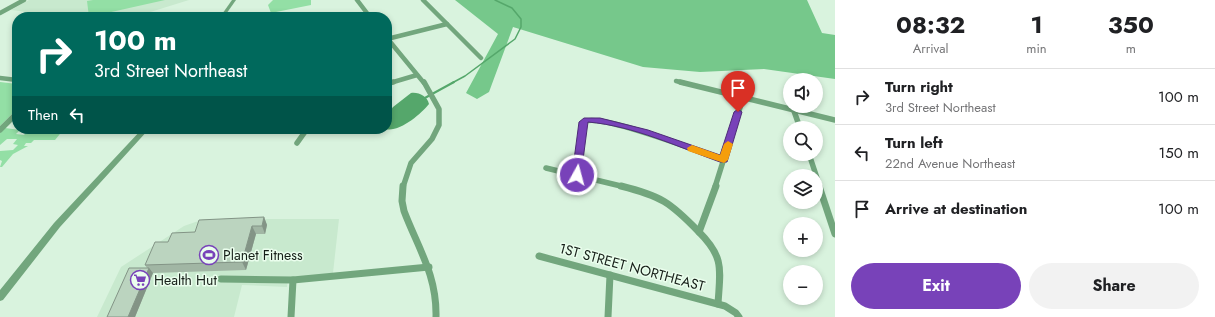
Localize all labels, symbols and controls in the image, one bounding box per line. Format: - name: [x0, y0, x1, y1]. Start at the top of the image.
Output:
- text: 08:32: [896, 7, 965, 42]
- text: 1: [1030, 7, 1043, 42]
- text: 350: [1108, 7, 1154, 42]
- text: 100 m: [94, 20, 177, 61]
- icon: right: [28, 28, 80, 80]
- text: Arrival: [913, 39, 949, 58]
- text: min: [1026, 39, 1047, 58]
- text: m: [1126, 39, 1136, 58]
- text: 3rd Street Northeast: [94, 58, 247, 84]
- pin: [721, 71, 755, 112]
- map controls: [783, 73, 823, 305]
- button: sound: [783, 73, 823, 113]
- text: Turn right: [885, 76, 953, 98]
- icon: arrive: [727, 77, 749, 99]
- icon: right: [851, 86, 873, 108]
- text: 100 m: [1158, 86, 1199, 108]
- text: 3rd Street Northeast: [885, 98, 996, 117]
- text: Then: [28, 104, 58, 126]
- icon: left: [66, 104, 88, 126]
- button: search: [783, 121, 823, 161]
- text: Turn left: [885, 132, 943, 154]
- icon: left: [851, 142, 873, 164]
- text: 150 m: [1159, 142, 1199, 164]
- position arrow: [556, 154, 598, 196]
- text: 22nd Avenue Northeast: [885, 154, 1015, 173]
- button: layers: [783, 169, 823, 209]
- icon: arrive: [851, 198, 873, 220]
- text: Arrive at destination: [885, 198, 1027, 220]
- text: 100 m: [1158, 198, 1199, 220]
- button: +: [783, 217, 823, 257]
- street label: 1ST STREET NORTHEAST: [557, 238, 708, 296]
- sports icon: Planet Fitness: [198, 244, 220, 266]
- place label: Planet Fitness: [223, 245, 303, 265]
- button: Exit: [851, 263, 1021, 309]
- button: Share: [1029, 263, 1199, 309]
- button: −: [783, 265, 823, 305]
- supermarket icon: Health Hut: [129, 269, 151, 291]
- place label: Health Hut: [154, 270, 217, 290]

